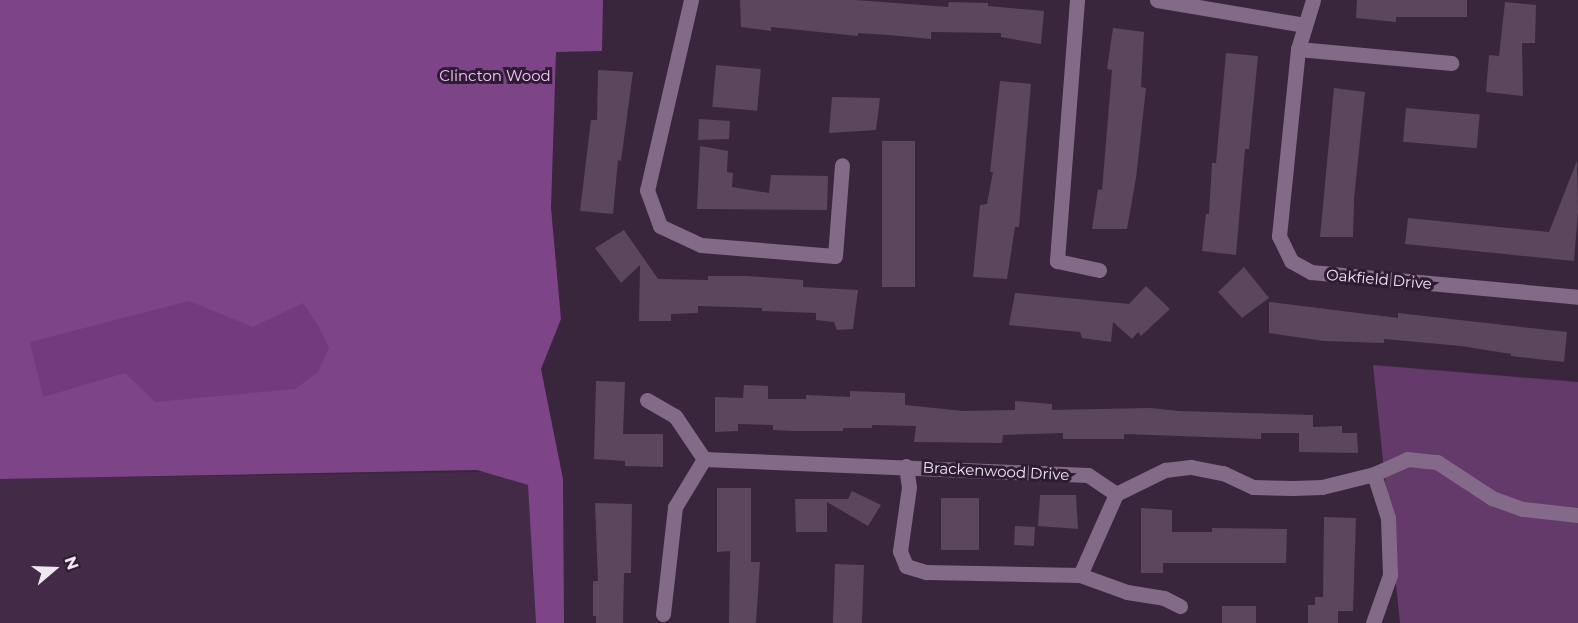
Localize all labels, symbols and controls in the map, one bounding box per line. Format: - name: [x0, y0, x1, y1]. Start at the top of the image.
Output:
- park label: Clincton Wood: [439, 67, 551, 85]
- street label: Oakfield Drive: [1325, 265, 1433, 293]
- street label: Brackenwood Drive: [922, 458, 1070, 484]
- north arrow: [24, 539, 84, 599]
- text: N: [60, 554, 83, 572]

